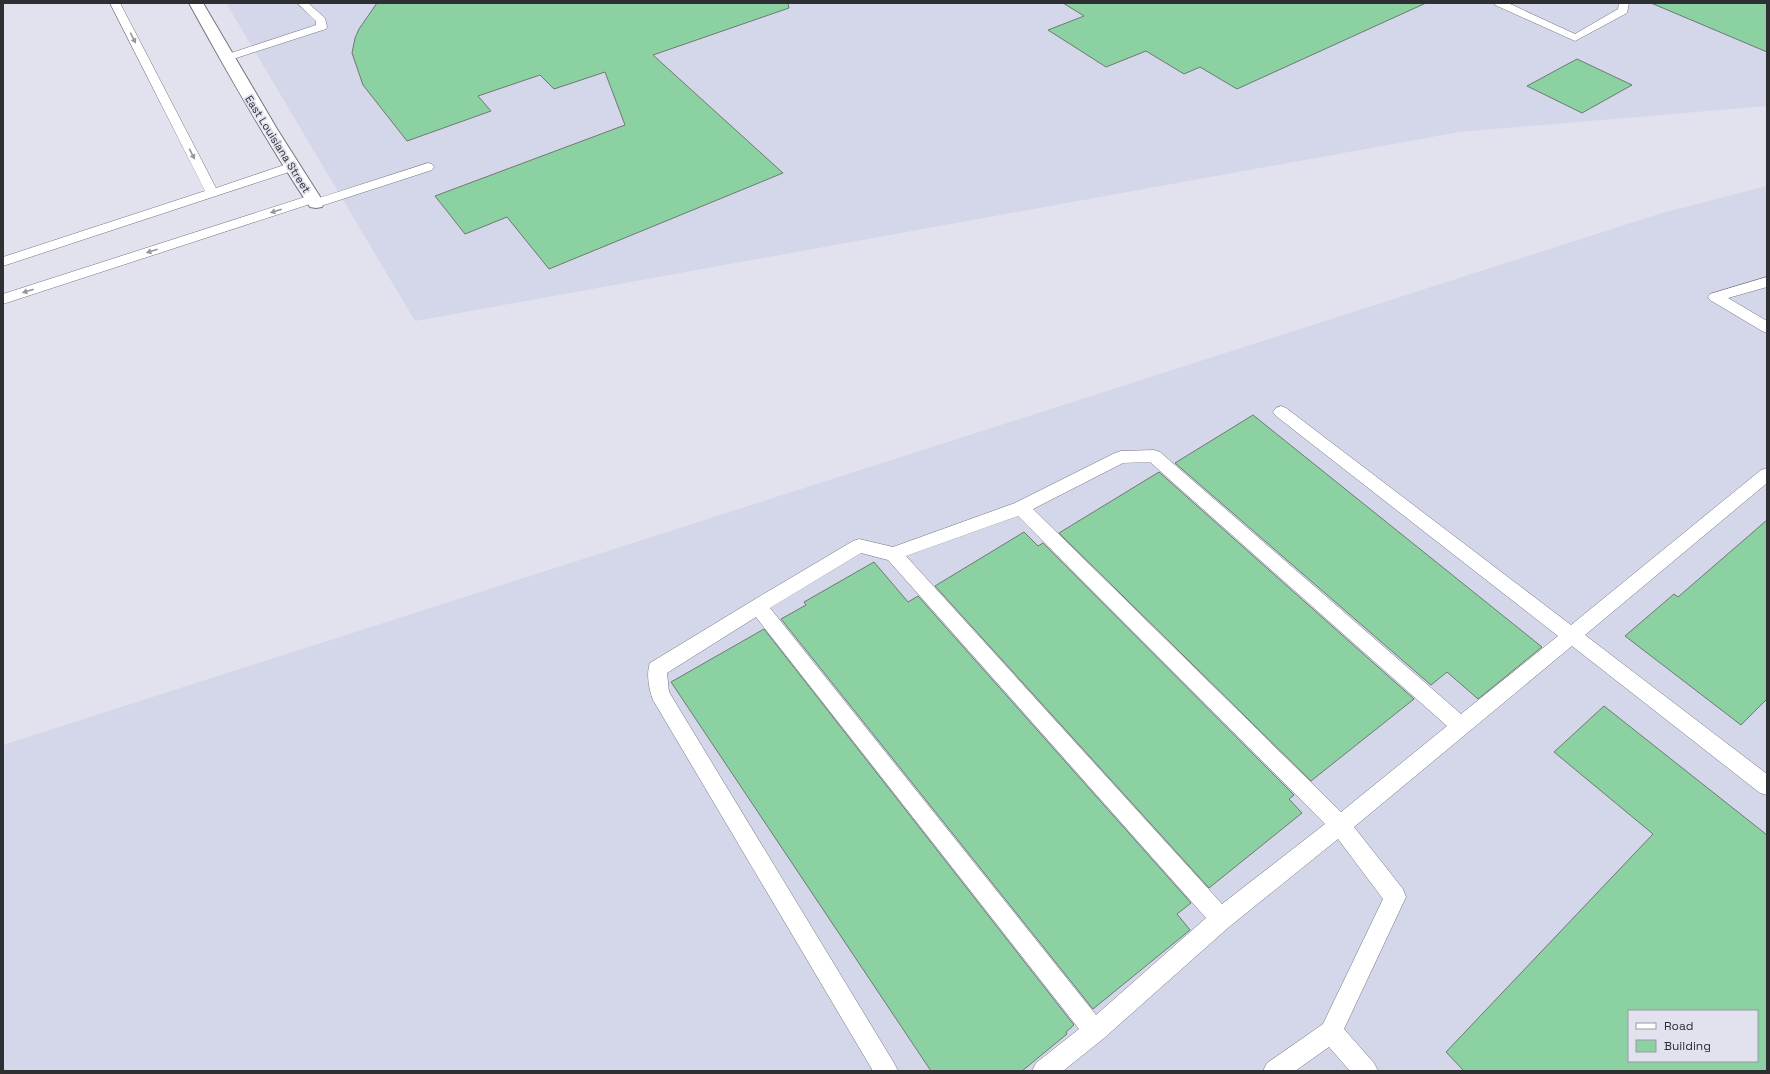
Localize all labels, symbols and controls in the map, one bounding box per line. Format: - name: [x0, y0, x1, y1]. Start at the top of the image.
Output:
- one-way arrow: [130, 32, 136, 44]
- street label: East Louisiana Street: [242, 93, 314, 195]
- one-way arrow: [188, 148, 195, 159]
- one-way arrow: [270, 208, 282, 214]
- one-way arrow: [146, 248, 158, 254]
- one-way arrow: [22, 288, 34, 294]
- legend: [1628, 1010, 1758, 1062]
- text: Road: [1664, 1018, 1693, 1034]
- text: Building: [1664, 1038, 1711, 1054]

